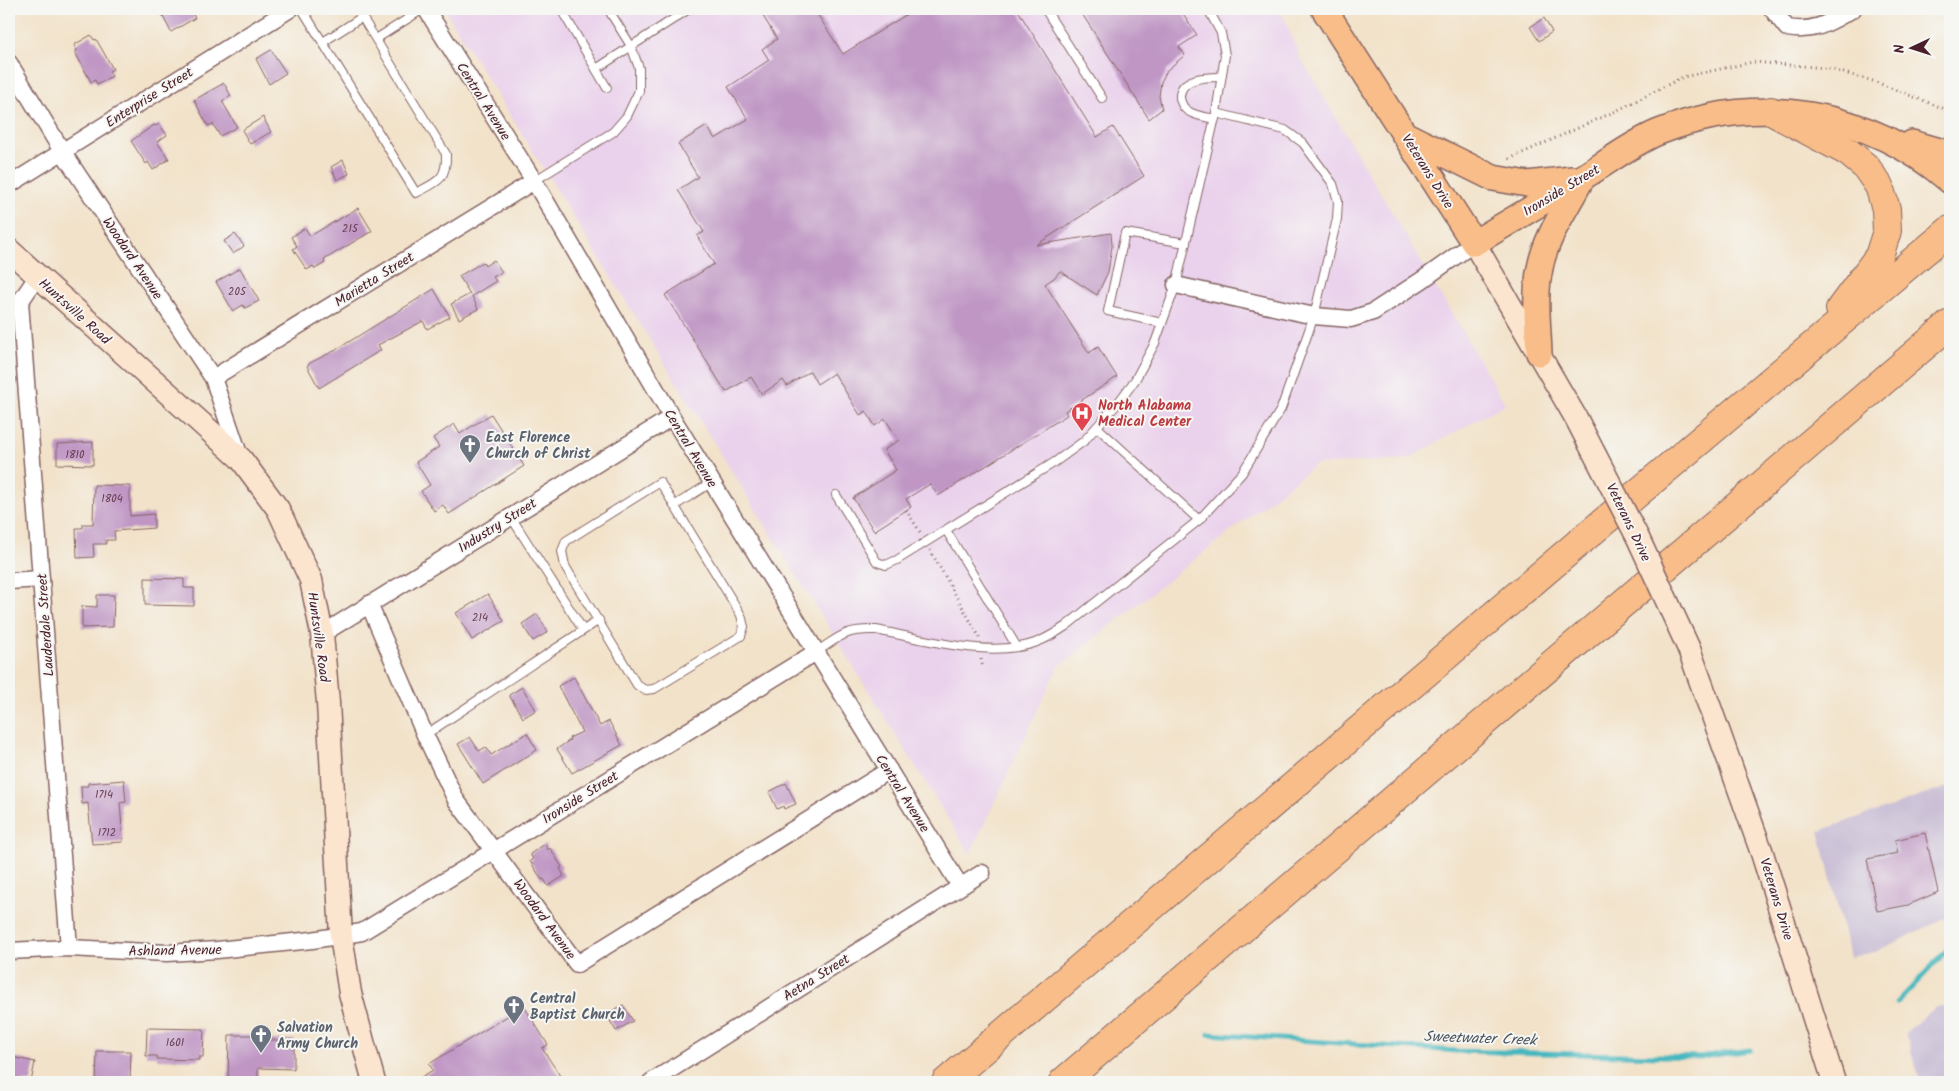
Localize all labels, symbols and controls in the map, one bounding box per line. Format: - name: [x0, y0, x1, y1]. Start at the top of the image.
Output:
- north arrow: [1886, 22, 1936, 72]
- text: N: [1889, 44, 1911, 54]
- street label: Central Avenue: [450, 58, 516, 146]
- street label: Enterprise Street: [101, 62, 198, 134]
- street label: Veterans Drive: [1395, 130, 1459, 214]
- street label: Ironside Street: [1519, 159, 1605, 223]
- street label: Woodard Avenue: [96, 213, 168, 305]
- house number: 215: [342, 220, 359, 238]
- street label: Marietta Street: [330, 246, 419, 313]
- street label: Huntsville Road: [33, 273, 116, 351]
- house number: 205: [228, 283, 247, 301]
- place label: North Alabama Medical Center: [1098, 395, 1192, 433]
- hospital icon: North Alabama Medical Center: [1070, 401, 1094, 432]
- street label: Central Avenue: [658, 405, 723, 493]
- place label: East Florence Church of Christ: [486, 427, 591, 465]
- church icon: East Florence Church of Christ: [458, 433, 482, 464]
- house number: 1810: [65, 446, 85, 464]
- street label: Veterans Drive: [1600, 479, 1657, 566]
- house number: 1804: [101, 490, 123, 508]
- street label: Industry Street: [454, 493, 542, 559]
- street label: Lauderdale Street: [31, 572, 61, 677]
- street label: Huntsville Road: [301, 591, 335, 685]
- house number: 214: [472, 609, 488, 627]
- street label: Central Avenue: [869, 750, 935, 838]
- street label: Ironside Street: [538, 765, 624, 830]
- house number: 1714: [95, 786, 113, 804]
- house number: 1712: [98, 824, 116, 842]
- street label: Veterans Drive: [1753, 855, 1799, 944]
- street label: Woodard Avenue: [507, 874, 582, 965]
- street label: Ashland Avenue: [128, 939, 223, 963]
- street label: Aetna Street: [779, 948, 855, 1007]
- place label: Central Baptist Church: [530, 988, 625, 1026]
- church icon: Central Baptist Church: [502, 994, 526, 1025]
- place label: Salvation Army Church: [277, 1017, 358, 1055]
- church icon: Salvation Army Church: [249, 1023, 273, 1054]
- water label: Sweetwater Creek: [1423, 1025, 1539, 1053]
- house number: 1601: [166, 1034, 184, 1052]

